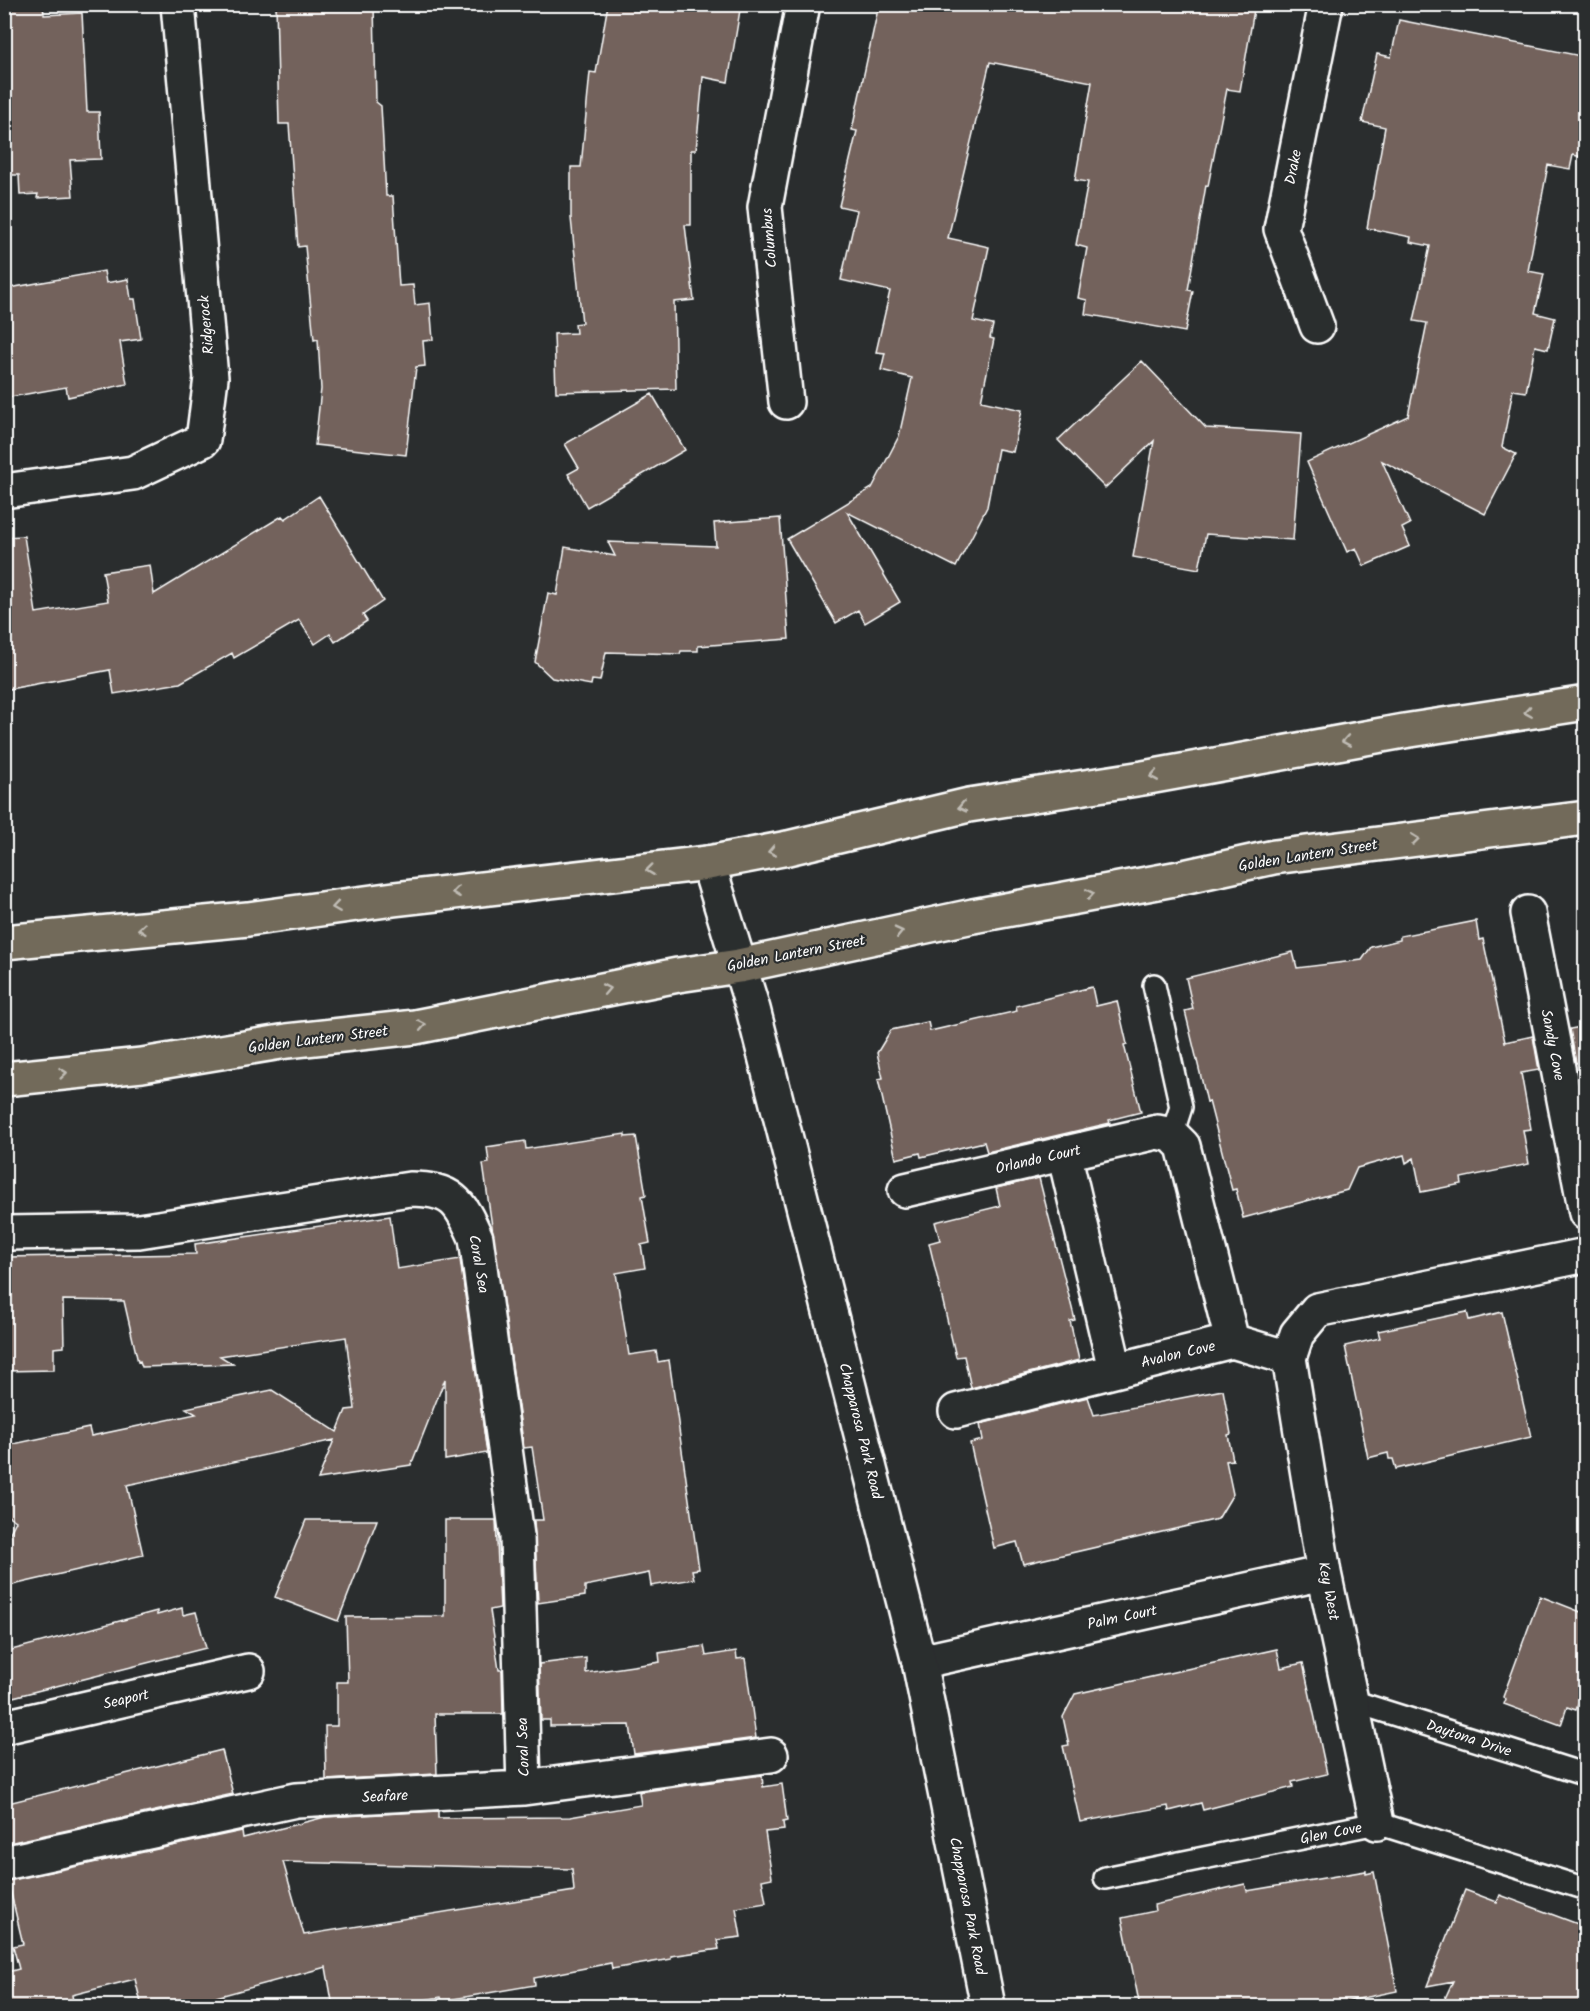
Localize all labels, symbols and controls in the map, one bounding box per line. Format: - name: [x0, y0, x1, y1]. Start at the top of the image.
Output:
- street label: Drake: [1279, 147, 1309, 187]
- street label: Columbus: [755, 206, 785, 269]
- street label: Ridgerock: [192, 293, 222, 355]
- one-way arrow: [1523, 705, 1532, 717]
- one-way arrow: [1341, 734, 1351, 747]
- one-way arrow: [1149, 769, 1159, 782]
- one-way arrow: [957, 800, 967, 813]
- street label: Golden Lantern Street: [1237, 833, 1380, 879]
- one-way arrow: [1411, 833, 1420, 846]
- one-way arrow: [767, 844, 777, 857]
- one-way arrow: [645, 863, 654, 876]
- one-way arrow: [451, 885, 460, 898]
- one-way arrow: [1085, 888, 1095, 901]
- one-way arrow: [331, 901, 341, 913]
- one-way arrow: [138, 922, 147, 935]
- one-way arrow: [894, 926, 904, 939]
- street label: Golden Lantern Street: [725, 929, 868, 979]
- one-way arrow: [600, 983, 610, 996]
- street label: Sandy Cove: [1533, 1007, 1571, 1083]
- street label: Golden Lantern Street: [247, 1019, 390, 1060]
- one-way arrow: [418, 1020, 427, 1032]
- one-way arrow: [58, 1067, 67, 1080]
- street label: Orlando Court: [993, 1138, 1083, 1181]
- street label: Coral Sea: [461, 1233, 495, 1295]
- street label: Avalon Cove: [1139, 1335, 1218, 1375]
- street label: Chapparosa Park Road: [831, 1360, 889, 1503]
- street label: Key West: [1311, 1560, 1345, 1623]
- street label: Palm Court: [1085, 1599, 1159, 1637]
- street label: Seaport: [101, 1683, 152, 1717]
- street label: Daytona Drive: [1423, 1714, 1515, 1764]
- street label: Coral Sea: [511, 1717, 537, 1777]
- street label: Seafare: [361, 1784, 409, 1810]
- street label: Glen Cove: [1298, 1816, 1364, 1852]
- street label: Chapparosa Park Road: [942, 1835, 992, 1978]

